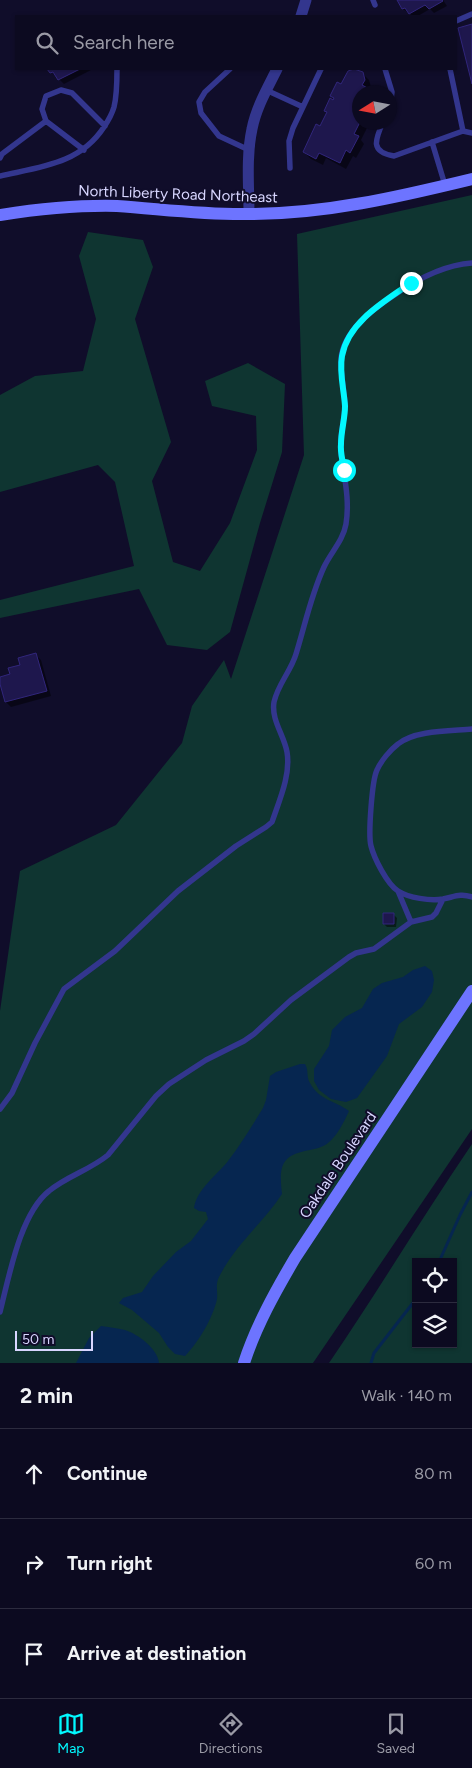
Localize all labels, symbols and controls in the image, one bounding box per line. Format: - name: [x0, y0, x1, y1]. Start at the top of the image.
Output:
- search box: [15, 15, 457, 70]
- icon: search: [33, 29, 61, 57]
- text: Search here: [73, 31, 175, 54]
- north arrow: [352, 85, 397, 130]
- street label: North Liberty Road Northeast: [78, 182, 279, 206]
- route end: [400, 272, 423, 295]
- route start: [333, 459, 356, 482]
- street label: Oakdale Boulevard: [296, 1108, 380, 1222]
- map controls: [412, 1258, 457, 1348]
- button: locate: [412, 1258, 457, 1303]
- button: layers: [412, 1303, 457, 1348]
- scale bar: [15, 1328, 92, 1351]
- text: 50 m: [22, 1331, 54, 1348]
- text: 2 min: [20, 1383, 73, 1408]
- text: Walk · 140 m: [362, 1386, 452, 1405]
- icon: ahead: [20, 1460, 48, 1488]
- text: Continue: [67, 1462, 147, 1485]
- text: 80 m: [414, 1464, 452, 1483]
- icon: right: [20, 1550, 48, 1578]
- text: Turn right: [67, 1552, 153, 1575]
- text: 60 m: [415, 1554, 452, 1573]
- icon: arrive: [20, 1640, 48, 1668]
- text: Arrive at destination: [67, 1642, 246, 1665]
- tab: Map: [57, 1710, 85, 1757]
- tab: Directions: [199, 1710, 263, 1757]
- tab: Saved: [376, 1710, 415, 1757]

